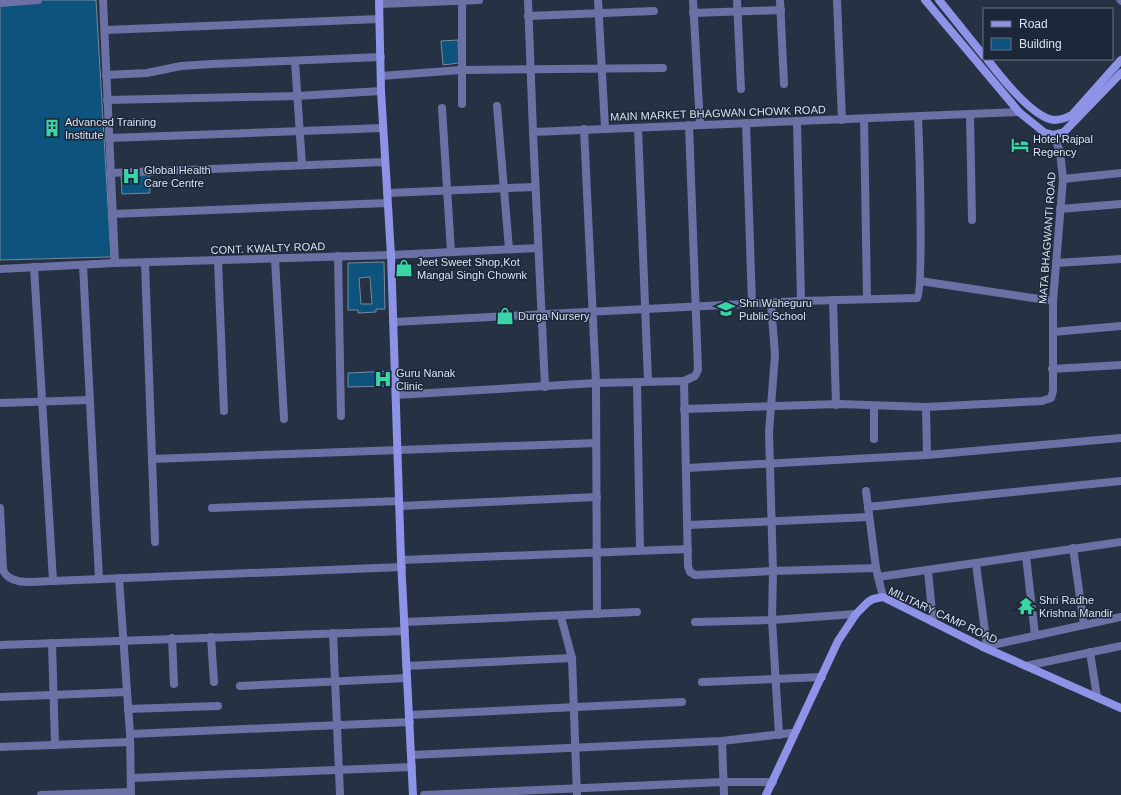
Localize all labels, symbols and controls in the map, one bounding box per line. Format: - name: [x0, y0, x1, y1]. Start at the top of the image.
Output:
- legend: [983, 8, 1113, 60]
- text: Road: [1019, 17, 1048, 31]
- text: Building: [1019, 37, 1062, 51]
- street label: MAIN MARKET BHAGWAN CHOWK ROAD: [610, 103, 826, 123]
- place label: Advanced Training Institute: [65, 116, 156, 141]
- building icon: Advanced Training Institute: [42, 118, 62, 138]
- place label: Hotel Rajpal Regency: [1033, 133, 1093, 158]
- hotel icon: Hotel Rajpal Regency: [1010, 135, 1030, 155]
- place label: Global Health Care Centre: [144, 164, 211, 189]
- hospital icon: Global Health Care Centre: [121, 166, 141, 186]
- street label: MATA BHAGWANTI ROAD: [1036, 171, 1058, 304]
- street label: CONT. KWALTY ROAD: [210, 240, 326, 256]
- place label: Jeet Sweet Shop,Kot Mangal Singh Chownk: [417, 256, 528, 281]
- shop icon: Jeet Sweet Shop,Kot Mangal Singh Chownk: [394, 258, 414, 278]
- place label: Shri Waheguru Public School: [739, 297, 812, 322]
- school or university icon: Shri Waheguru Public School: [716, 299, 736, 319]
- shop icon: Durga Nursery: [495, 306, 515, 326]
- place label: Durga Nursery: [518, 310, 590, 322]
- place label: Guru Nanak Clinic: [396, 367, 456, 392]
- hospital icon: Guru Nanak Clinic: [373, 369, 393, 389]
- street label: MILITARY CAMP ROAD: [887, 584, 1000, 646]
- place label: Shri Radhe Krishna Mandir: [1039, 594, 1113, 619]
- temple icon: Shri Radhe Krishna Mandir: [1016, 596, 1036, 616]

